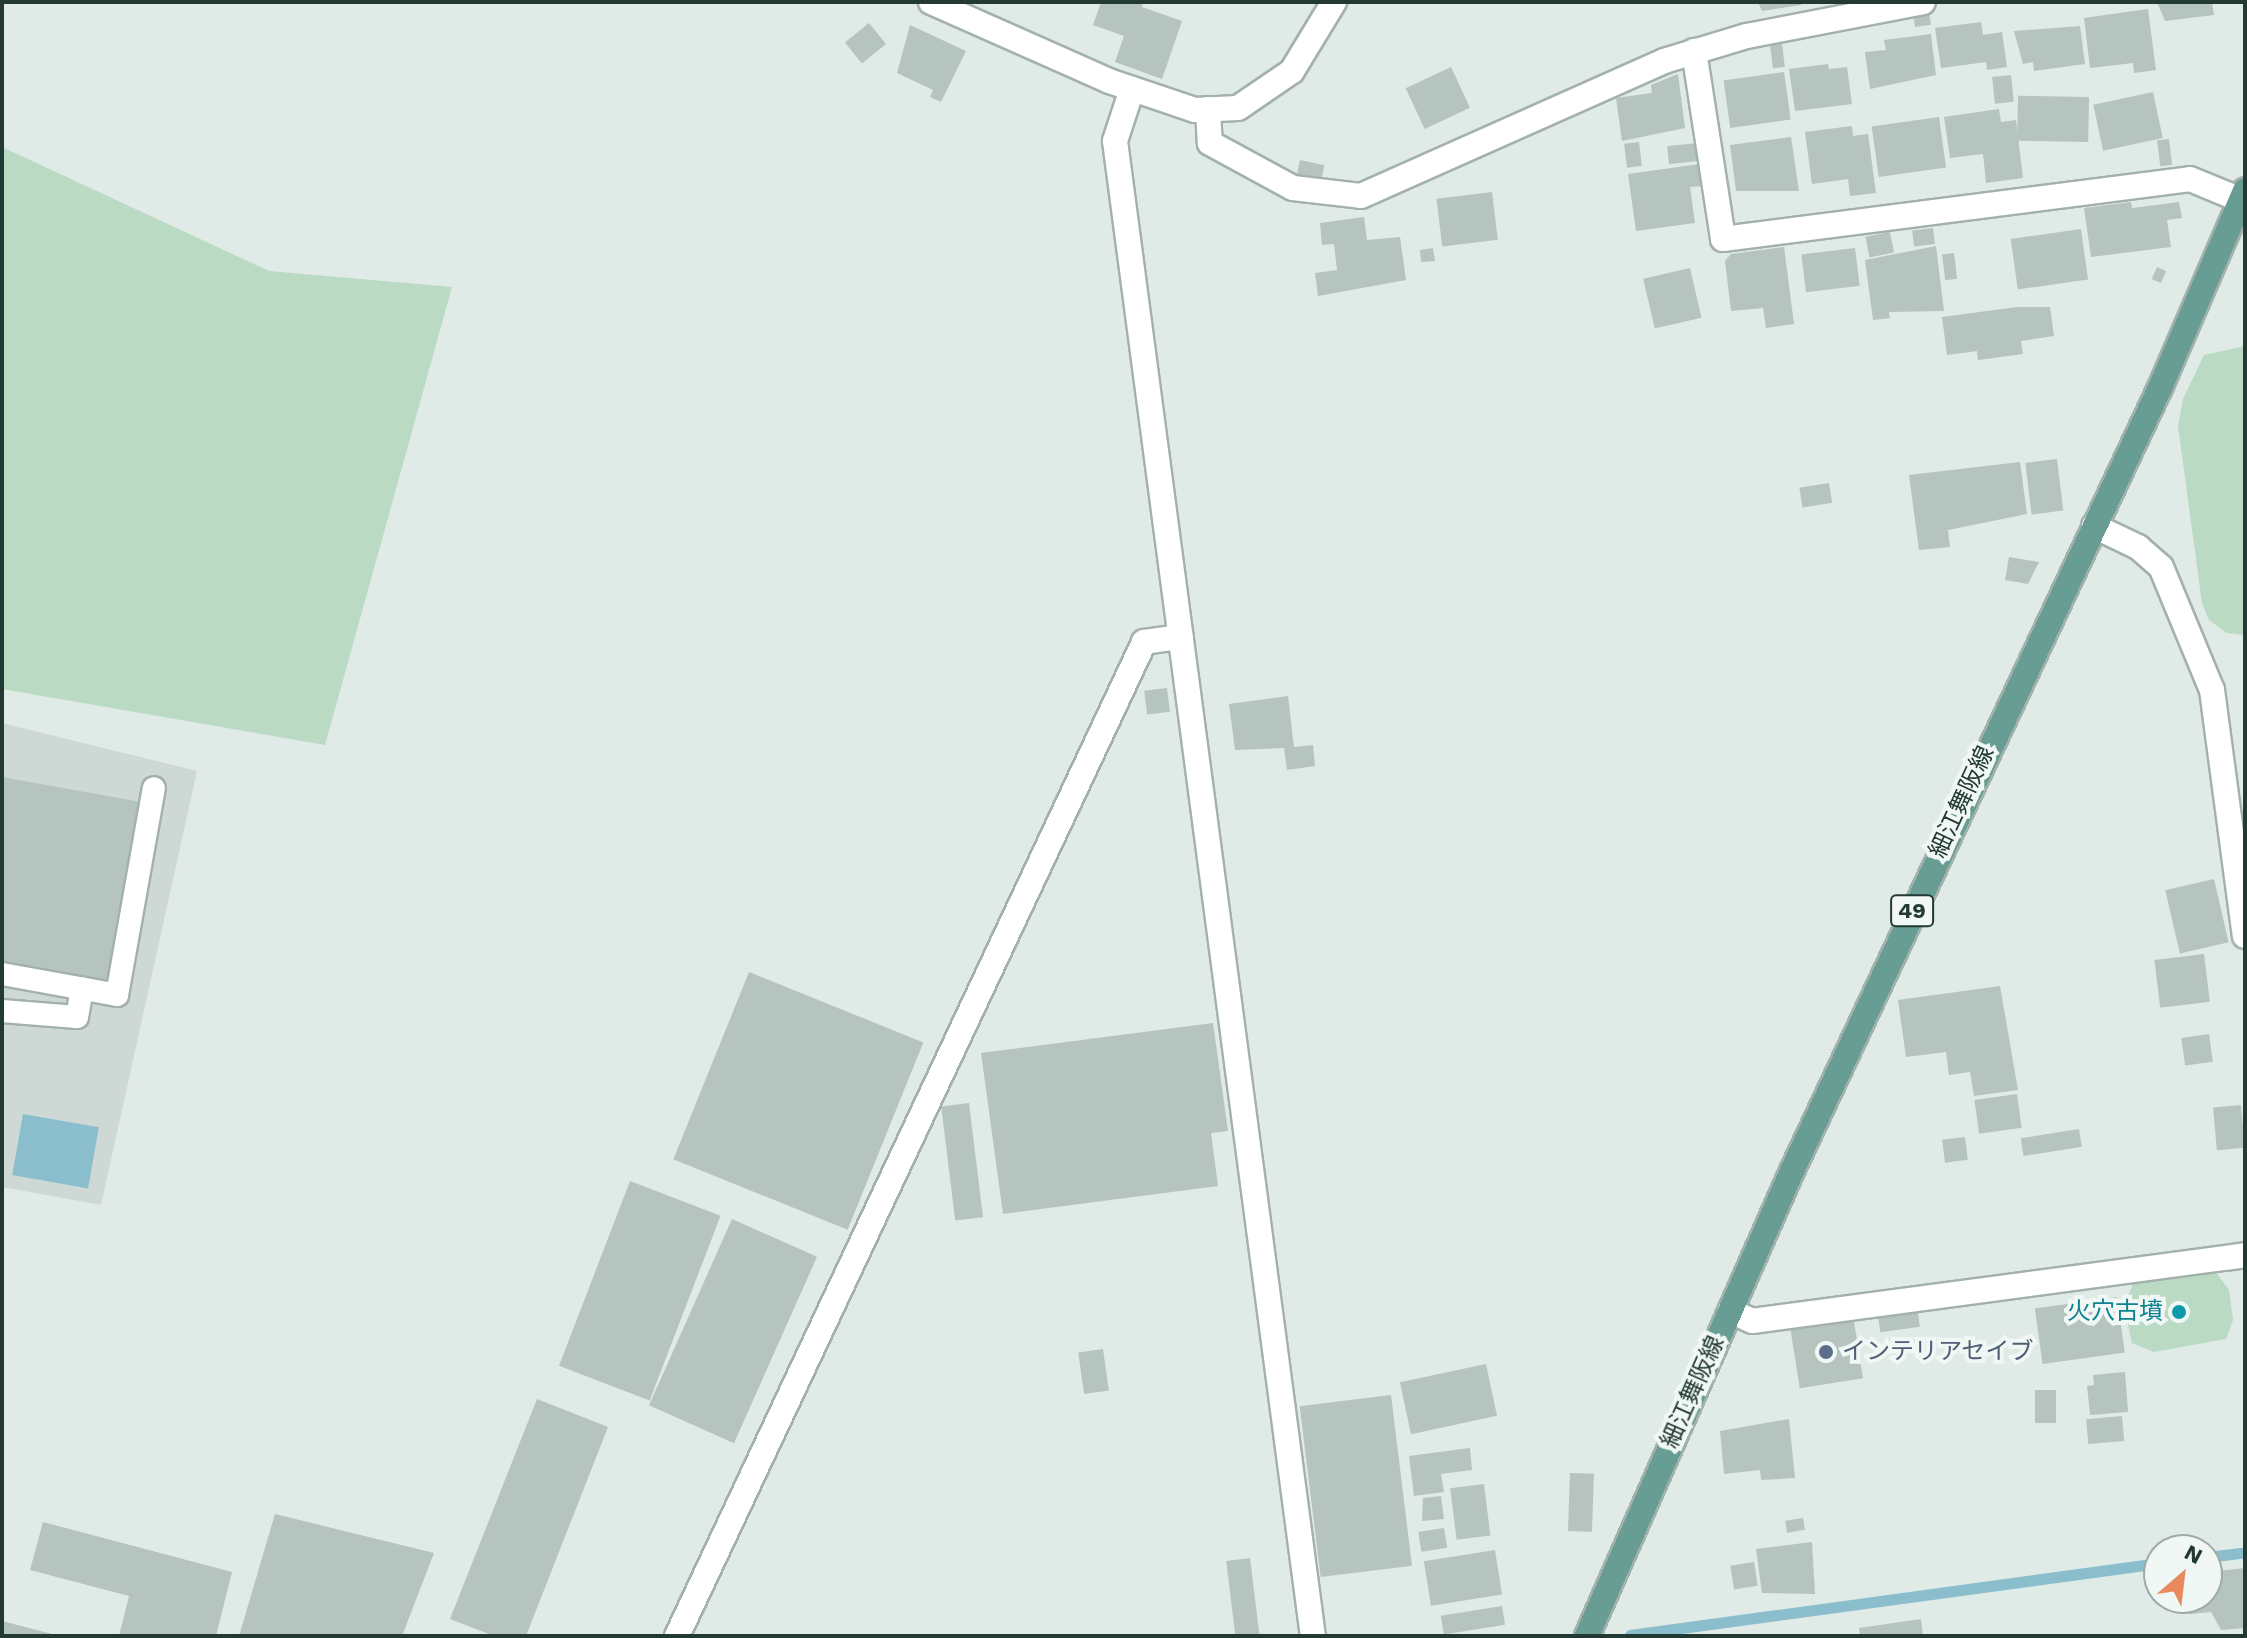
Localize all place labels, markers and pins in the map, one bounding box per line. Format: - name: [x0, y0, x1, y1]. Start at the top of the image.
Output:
- place label: 火穴古墳: [2067, 1298, 2163, 1326]
- marker: 火穴古墳: [2170, 1303, 2188, 1321]
- place label: インテリアセイブ: [1842, 1338, 2034, 1366]
- marker: インテリアセイブ: [1817, 1343, 1835, 1361]

